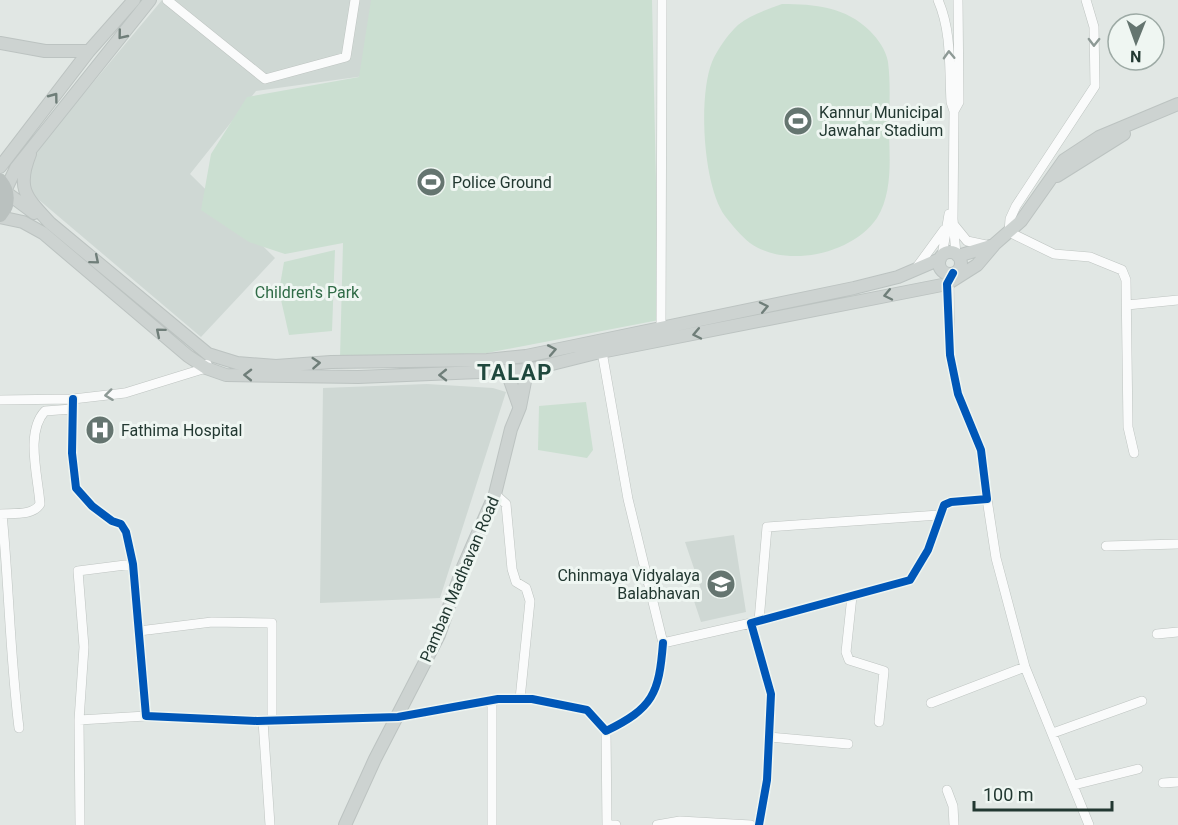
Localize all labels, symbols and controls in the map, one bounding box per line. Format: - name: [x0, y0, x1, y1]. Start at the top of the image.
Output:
- north arrow: [1106, 12, 1166, 72]
- one-way arrow: [119, 28, 130, 39]
- one-way arrow: [1087, 38, 1100, 47]
- text: N: [1130, 47, 1142, 66]
- one-way arrow: [943, 50, 955, 59]
- one-way arrow: [47, 92, 58, 103]
- place label: Kannur Municipal Jawahar Stadium: [819, 103, 943, 140]
- sports icon: Kannur Municipal Jawahar Stadium: [782, 105, 814, 137]
- sports icon: Police Ground: [415, 166, 447, 198]
- place label: Police Ground: [452, 173, 552, 192]
- one-way arrow: [88, 253, 99, 264]
- park label: Children's Park: [255, 283, 360, 302]
- one-way arrow: [884, 288, 894, 301]
- one-way arrow: [758, 301, 768, 314]
- one-way arrow: [693, 327, 703, 340]
- one-way arrow: [156, 328, 167, 339]
- one-way arrow: [547, 345, 557, 358]
- one-way arrow: [312, 357, 321, 370]
- district label: TALAP: [477, 360, 553, 385]
- one-way arrow: [439, 368, 448, 381]
- one-way arrow: [244, 369, 253, 382]
- one-way arrow: [105, 388, 114, 401]
- hospital icon: Fathima Hospital: [84, 414, 116, 446]
- place label: Fathima Hospital: [121, 421, 242, 440]
- street label: Pamban Madhavan Road: [416, 493, 503, 665]
- place label: Chinmaya Vidyalaya Balabhavan: [557, 566, 700, 603]
- school or university icon: Chinmaya Vidyalaya Balabhavan: [705, 568, 737, 600]
- scale bar: [974, 774, 1112, 812]
- text: 100 m: [983, 784, 1034, 805]

